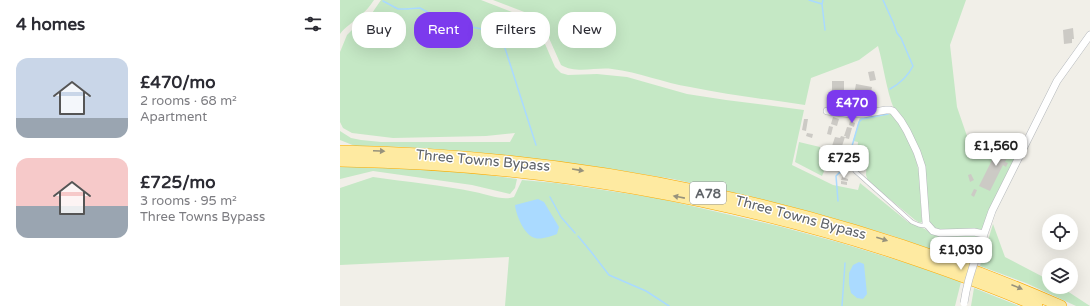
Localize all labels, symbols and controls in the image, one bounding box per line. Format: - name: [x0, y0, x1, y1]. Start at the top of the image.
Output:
- chip: Buy: [352, 12, 406, 48]
- chip: Rent: [414, 12, 473, 48]
- chip: Filters: [481, 12, 550, 48]
- chip: New: [558, 12, 616, 48]
- icon: filters: [302, 13, 324, 35]
- text: 4 homes: [16, 14, 85, 35]
- text: £470/mo: [140, 72, 216, 93]
- icon: home: [48, 74, 96, 122]
- pin: £470: [828, 90, 876, 124]
- text: 2 rooms · 68 m²: [140, 93, 237, 109]
- text: £470: [836, 95, 868, 111]
- text: Apartment: [140, 109, 207, 125]
- pin: £1,560: [963, 133, 1029, 167]
- text: £1,560: [974, 138, 1018, 154]
- pin: £725: [820, 145, 868, 179]
- street label: Three Towns Bypass: [415, 146, 551, 175]
- one-way arrow: [373, 148, 385, 155]
- text: £725: [828, 150, 860, 166]
- one-way arrow: [572, 167, 584, 173]
- text: £725/mo: [140, 172, 216, 193]
- icon: home: [48, 174, 96, 222]
- road number: A78: [690, 182, 726, 204]
- street label: Three Towns Bypass: [734, 192, 868, 243]
- text: 3 rooms · 95 m²: [140, 193, 237, 209]
- one-way arrow: [673, 194, 685, 200]
- text: Three Towns Bypass: [140, 209, 265, 225]
- map controls: [1042, 214, 1078, 294]
- button: locate: [1042, 214, 1078, 250]
- one-way arrow: [876, 236, 888, 242]
- pin: £1,030: [928, 237, 994, 271]
- text: £1,030: [939, 242, 983, 258]
- button: layers: [1042, 258, 1078, 294]
- one-way arrow: [1012, 285, 1024, 291]

